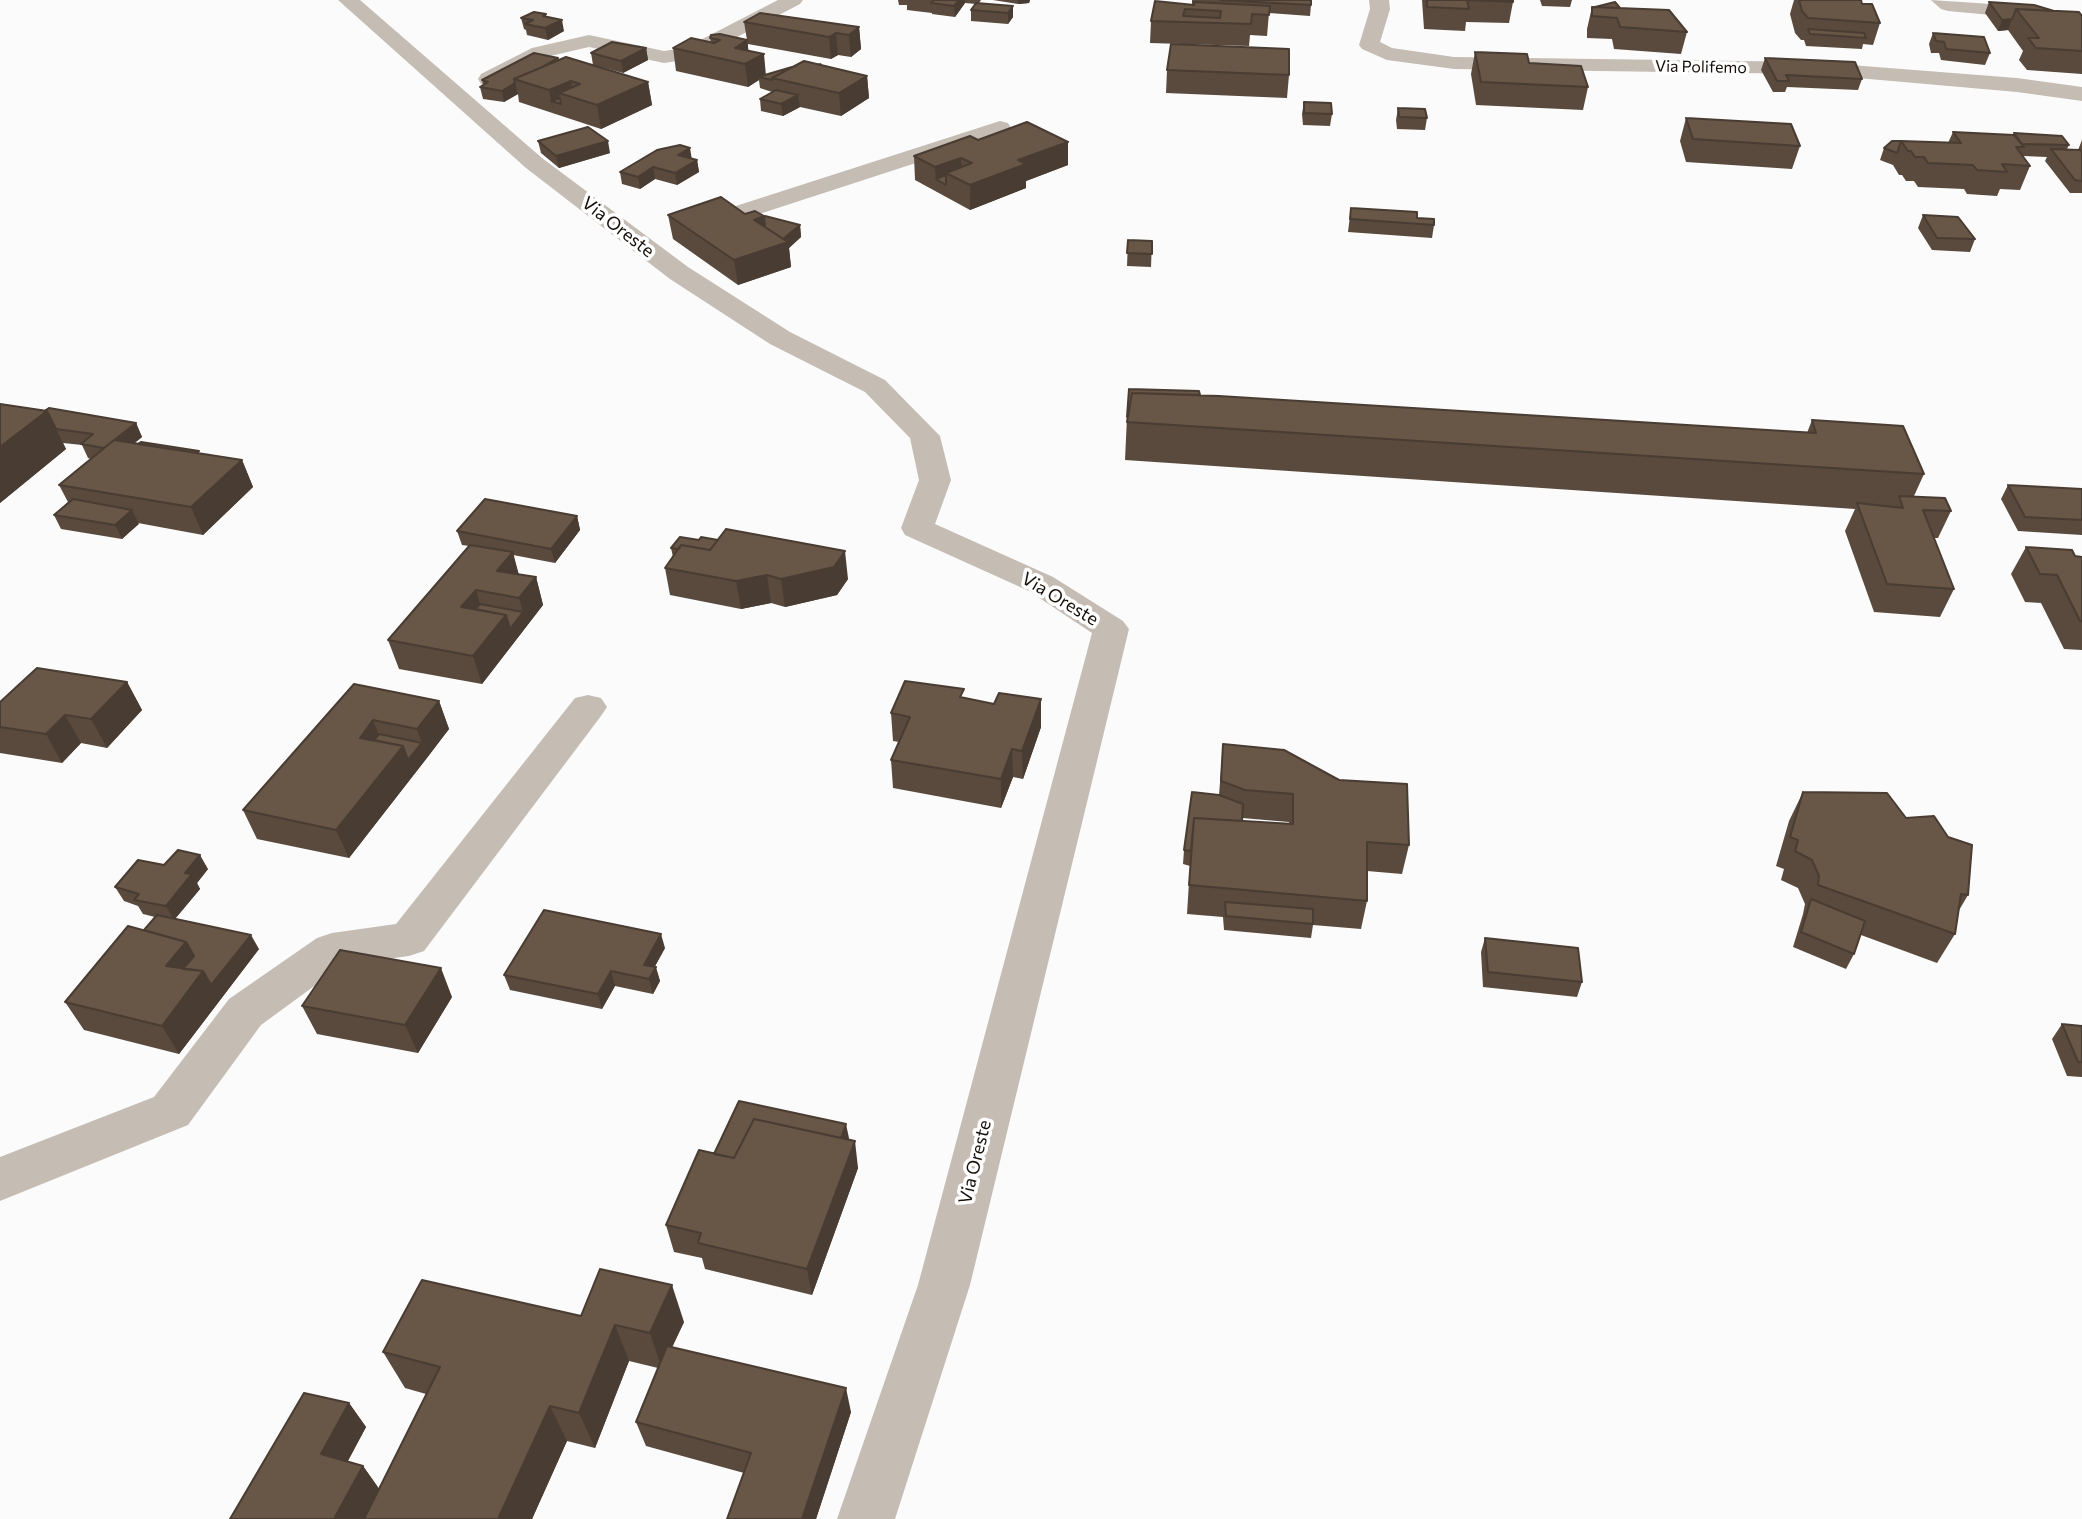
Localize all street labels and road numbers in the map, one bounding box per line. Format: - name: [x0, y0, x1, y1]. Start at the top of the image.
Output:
- street label: Via Polifemo: [1655, 57, 1747, 77]
- street label: Via Oreste: [578, 192, 658, 262]
- street label: Via Oreste: [1018, 568, 1102, 630]
- street label: Via Oreste: [954, 1118, 996, 1206]

